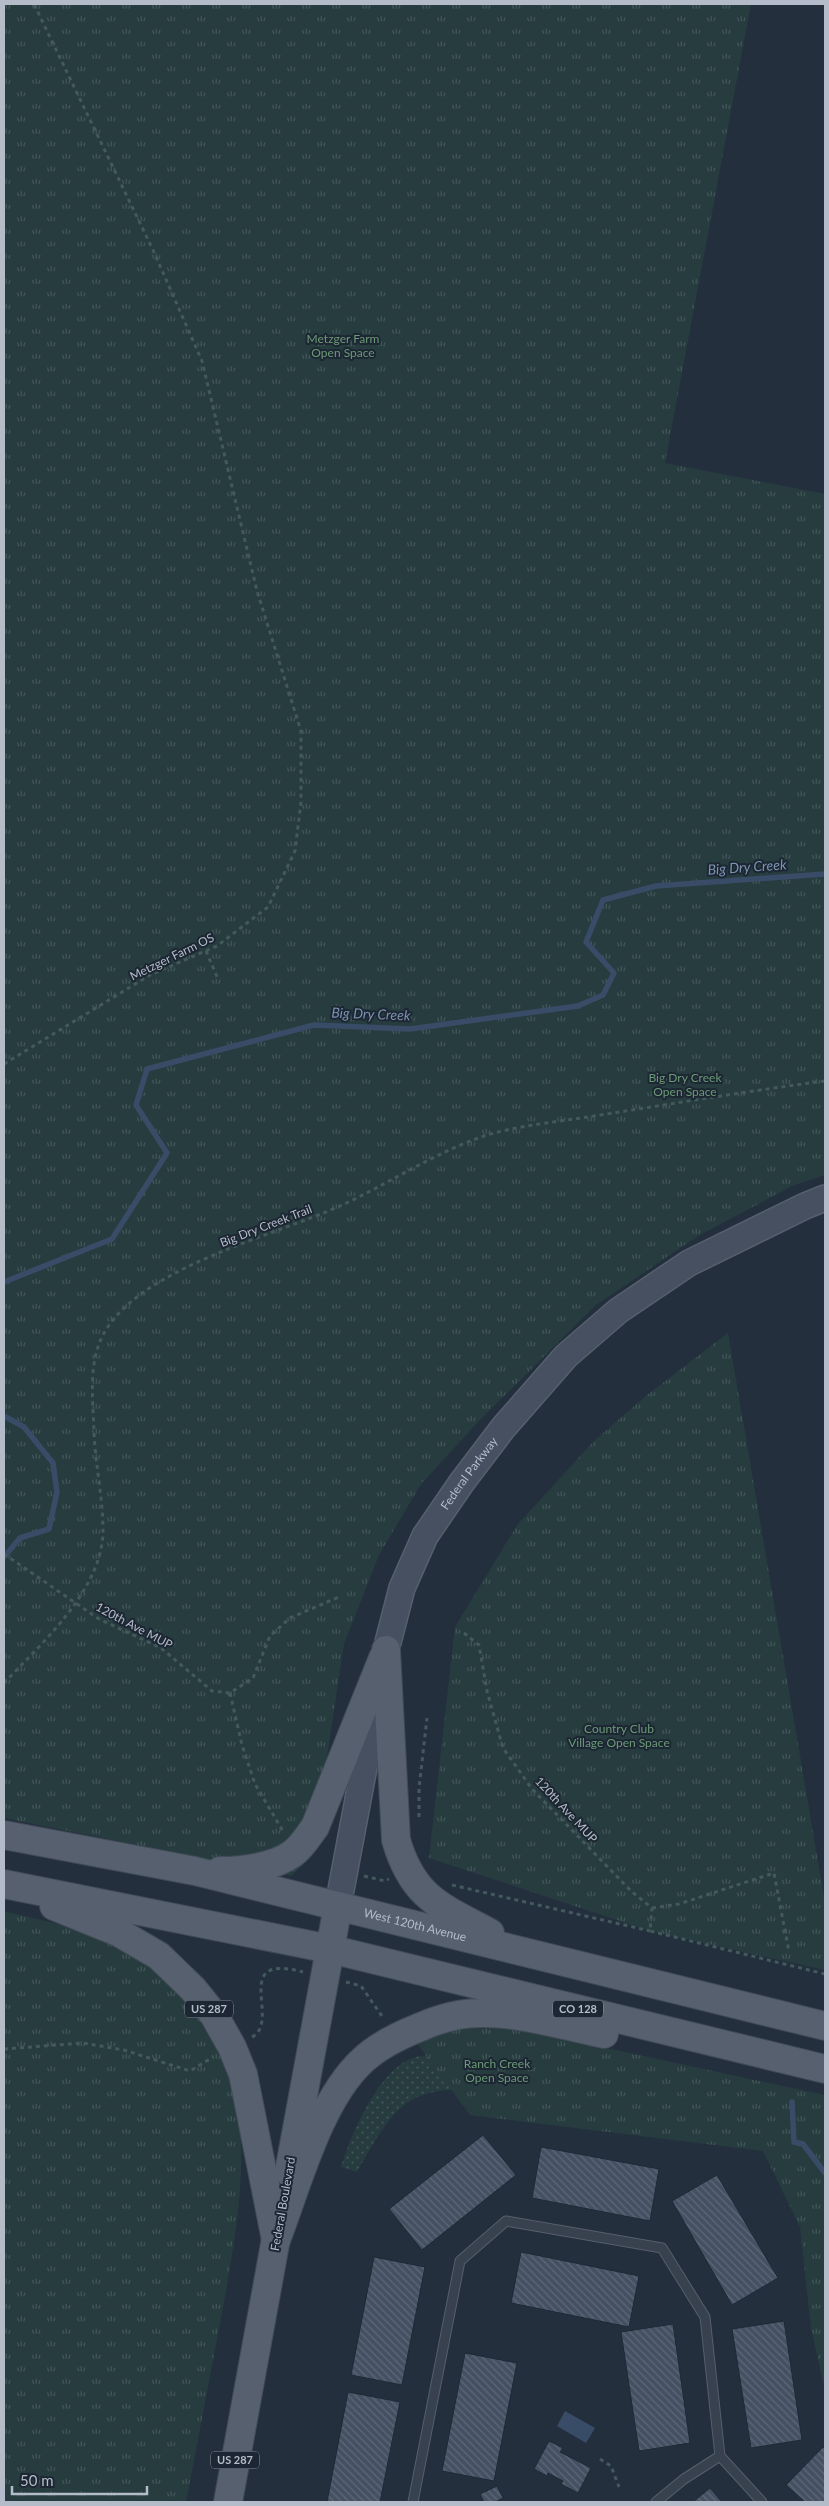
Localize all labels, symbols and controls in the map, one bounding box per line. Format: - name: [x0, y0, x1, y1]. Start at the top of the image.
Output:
- park label: Metzger Farm Open Space: [307, 331, 380, 360]
- water label: Big Dry Creek: [707, 855, 787, 878]
- street label: Metzger Farm OS: [127, 930, 216, 983]
- water label: Big Dry Creek: [331, 1004, 411, 1023]
- park label: Big Dry Creek Open Space: [648, 1070, 722, 1099]
- street label: Big Dry Creek Trail: [218, 1201, 314, 1250]
- street label: Federal Parkway: [437, 1433, 501, 1512]
- street label: 120th Ave MUP: [93, 1599, 175, 1652]
- park label: Country Club Village Open Space: [568, 1721, 670, 1750]
- street label: 120th Ave MUP: [532, 1774, 601, 1846]
- street label: West 120th Avenue: [362, 1905, 468, 1944]
- road number: US 287: [185, 2000, 233, 2018]
- road number: CO 128: [553, 2000, 603, 2018]
- park label: Ranch Creek Open Space: [464, 2056, 531, 2085]
- street label: Federal Boulevard: [267, 2156, 298, 2252]
- road number: US 287: [211, 2452, 259, 2468]
- scale bar: [12, 2464, 148, 2496]
- text: 50 m: [20, 2471, 54, 2489]

